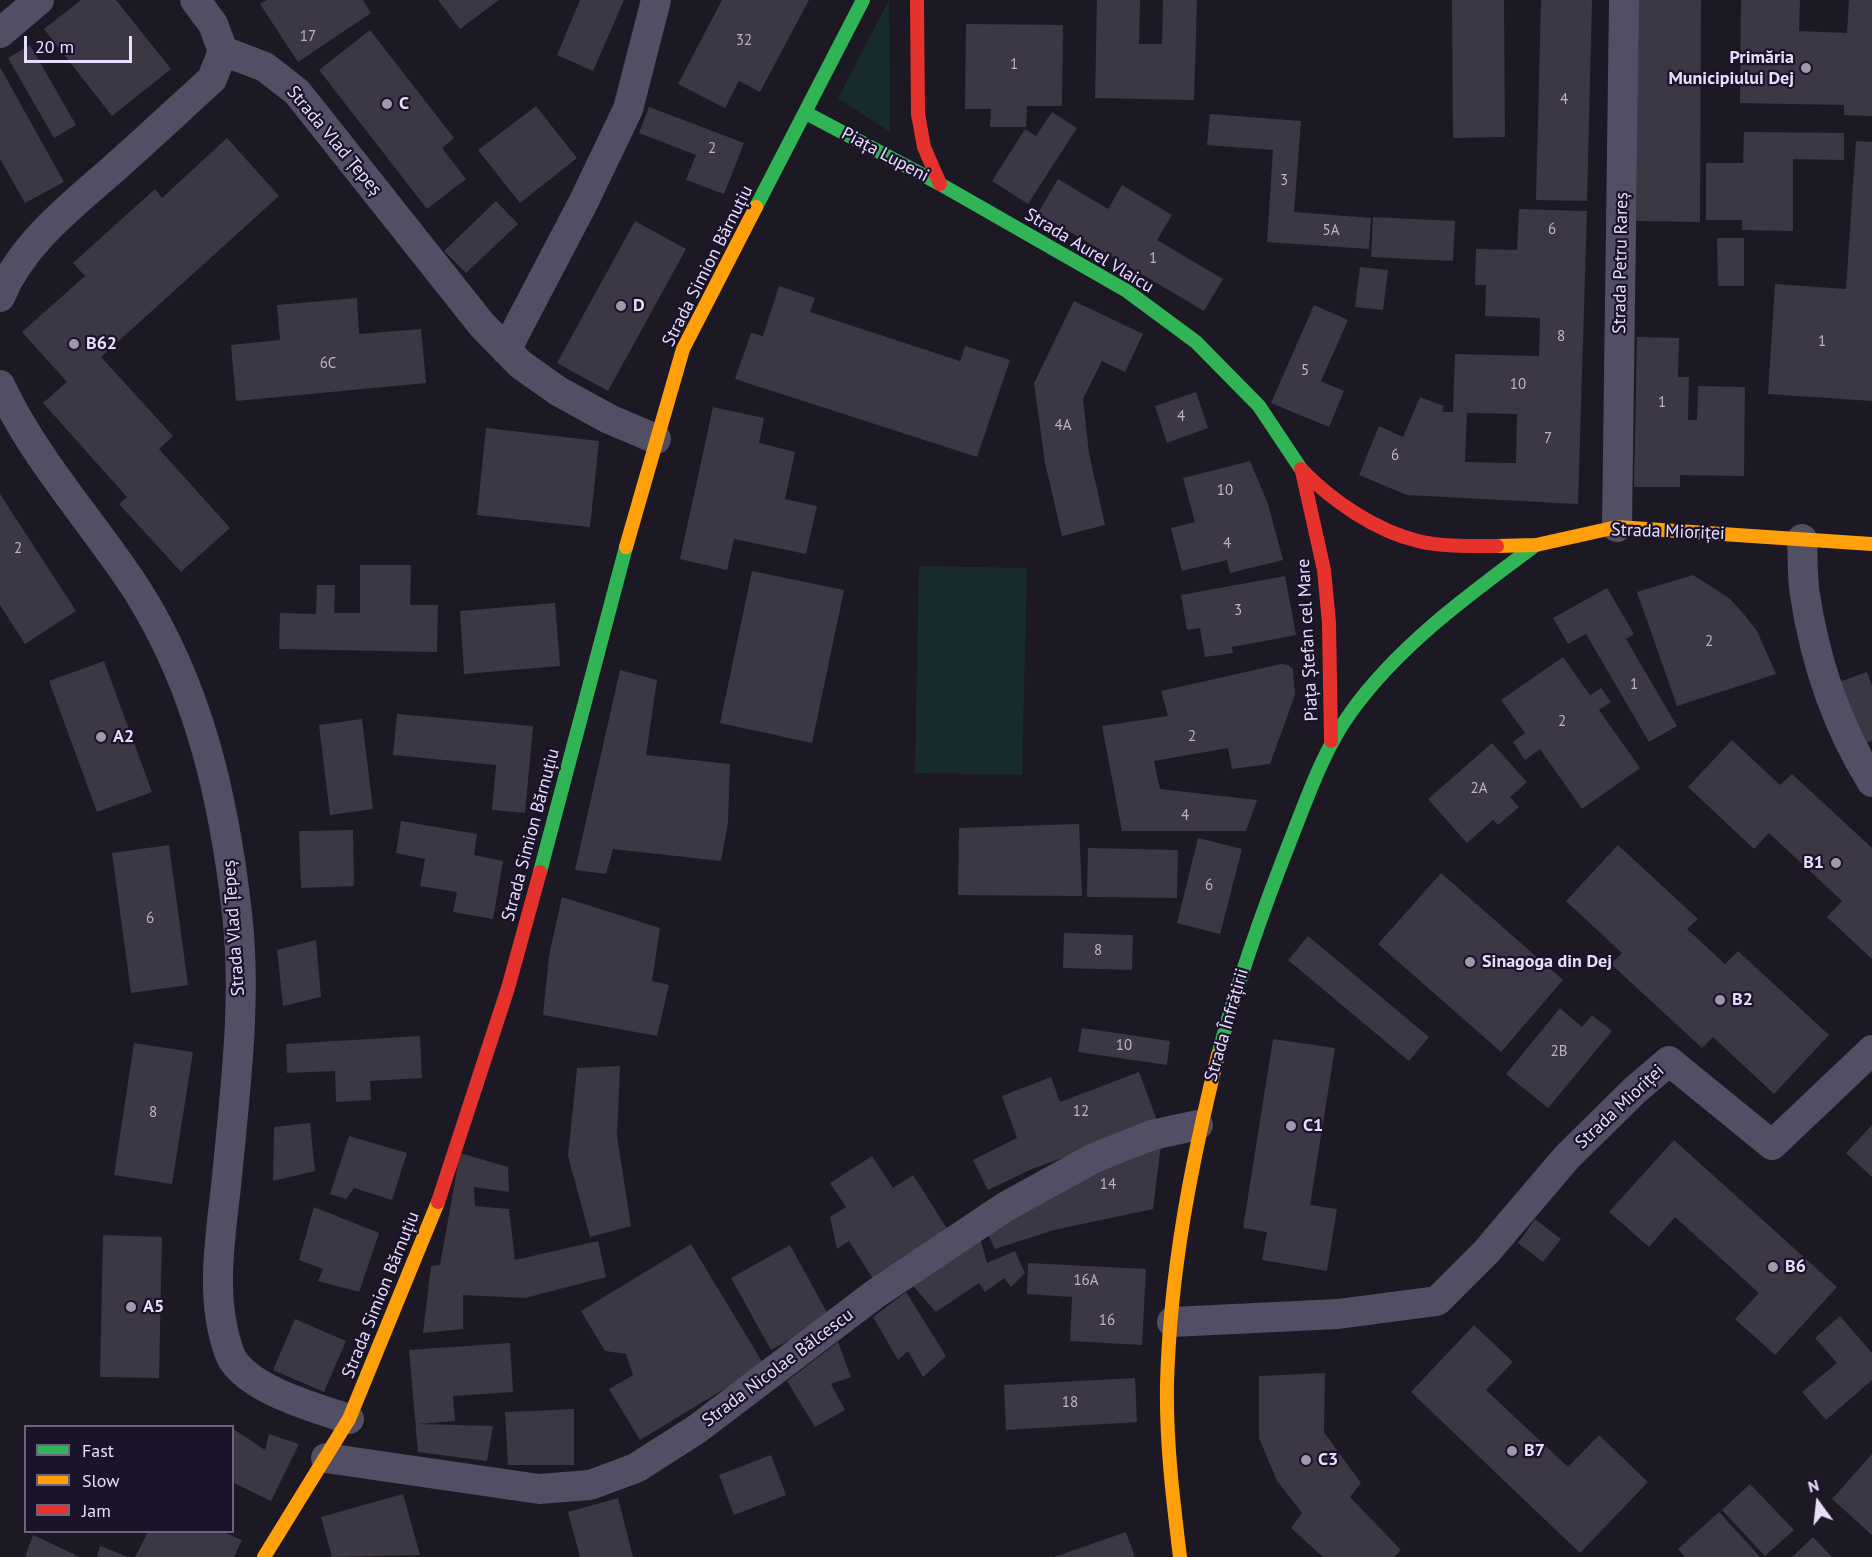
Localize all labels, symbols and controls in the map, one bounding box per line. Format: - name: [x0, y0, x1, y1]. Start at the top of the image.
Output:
- scale bar: [27, 24, 135, 62]
- house number: 17: [300, 28, 316, 46]
- house number: 32: [736, 32, 752, 50]
- text: 20 m: [35, 35, 74, 58]
- place label: Primăria Municipiului Dej: [1668, 47, 1794, 90]
- house number: 1: [1010, 56, 1018, 74]
- marker: Primăria Municipiului Dej: [1799, 61, 1813, 75]
- street label: Strada Vlad Țepeș: [282, 82, 386, 200]
- house number: 4: [1560, 91, 1568, 109]
- place label: C: [399, 93, 409, 115]
- marker: C: [380, 97, 394, 111]
- street label: Piața Lupeni: [838, 123, 932, 187]
- house number: 2: [708, 140, 716, 158]
- house number: 3: [1280, 172, 1288, 190]
- street label: Strada Simion Bărnuțiu: [658, 182, 758, 350]
- street label: Strada Petru Rareș: [1609, 192, 1633, 334]
- street label: Strada Aurel Vlaicu: [1021, 204, 1157, 298]
- house number: 6: [1548, 221, 1556, 239]
- house number: 5A: [1323, 222, 1339, 240]
- house number: 1: [1149, 250, 1157, 268]
- place label: D: [633, 295, 645, 317]
- marker: D: [614, 299, 628, 313]
- house number: 8: [1557, 328, 1565, 346]
- place label: B62: [86, 333, 117, 355]
- house number: 1: [1818, 333, 1826, 351]
- marker: B62: [67, 337, 81, 351]
- house number: 6C: [320, 355, 336, 373]
- house number: 5: [1301, 362, 1309, 380]
- house number: 10: [1510, 376, 1526, 394]
- house number: 1: [1658, 394, 1666, 412]
- house number: 4: [1177, 408, 1185, 426]
- house number: 4A: [1055, 417, 1071, 435]
- house number: 7: [1544, 430, 1552, 448]
- house number: 6: [1391, 447, 1399, 465]
- house number: 10: [1217, 482, 1233, 500]
- street label: Strada Mioriței: [1611, 519, 1725, 545]
- house number: 4: [1223, 535, 1231, 553]
- house number: 2: [14, 540, 22, 558]
- street label: Piața Ștefan cel Mare: [1293, 558, 1323, 722]
- house number: 3: [1234, 602, 1242, 620]
- house number: 2: [1705, 633, 1713, 651]
- house number: 1: [1630, 676, 1638, 694]
- house number: 2: [1558, 713, 1566, 731]
- place label: A2: [113, 726, 134, 748]
- house number: 2: [1188, 728, 1196, 746]
- marker: A2: [94, 730, 108, 744]
- street label: Strada Simion Bărnuțiu: [498, 746, 564, 924]
- house number: 2A: [1471, 780, 1487, 798]
- house number: 4: [1181, 807, 1189, 825]
- place label: B1: [1803, 852, 1824, 874]
- marker: B1: [1829, 856, 1843, 870]
- street label: Strada Vlad Țepeș: [218, 859, 250, 997]
- house number: 6: [1205, 877, 1213, 895]
- house number: 6: [146, 910, 154, 928]
- house number: 8: [1094, 942, 1102, 960]
- place label: Sinagoga din Dej: [1482, 951, 1612, 973]
- marker: Sinagoga din Dej: [1463, 955, 1477, 969]
- street label: Strada Înfrățirii: [1201, 966, 1253, 1084]
- place label: B2: [1732, 989, 1753, 1011]
- marker: B2: [1713, 993, 1727, 1007]
- house number: 10: [1116, 1037, 1132, 1055]
- house number: 2B: [1551, 1043, 1567, 1061]
- street label: Strada Mioriței: [1571, 1060, 1669, 1154]
- house number: 12: [1073, 1103, 1089, 1121]
- house number: 8: [149, 1104, 157, 1122]
- place label: C1: [1303, 1115, 1323, 1137]
- marker: C1: [1284, 1119, 1298, 1133]
- house number: 14: [1100, 1176, 1116, 1194]
- street label: Strada Simion Bărnuțiu: [338, 1208, 424, 1382]
- place label: B6: [1785, 1256, 1806, 1278]
- marker: B6: [1766, 1260, 1780, 1274]
- house number: 16A: [1073, 1272, 1099, 1290]
- place label: A5: [143, 1296, 164, 1318]
- marker: A5: [124, 1300, 138, 1314]
- street label: Strada Nicolae Bălcescu: [698, 1304, 858, 1432]
- house number: 16: [1099, 1312, 1115, 1330]
- house number: 18: [1062, 1394, 1078, 1412]
- legend: [24, 1425, 234, 1533]
- text: Fast: [82, 1439, 114, 1462]
- place label: B7: [1524, 1440, 1545, 1462]
- marker: B7: [1505, 1444, 1519, 1458]
- place label: C3: [1318, 1449, 1338, 1471]
- marker: C3: [1299, 1453, 1313, 1467]
- text: Slow: [82, 1469, 120, 1492]
- north arrow: [1788, 1473, 1848, 1533]
- text: N: [1806, 1475, 1821, 1497]
- text: Jam: [82, 1499, 111, 1522]

